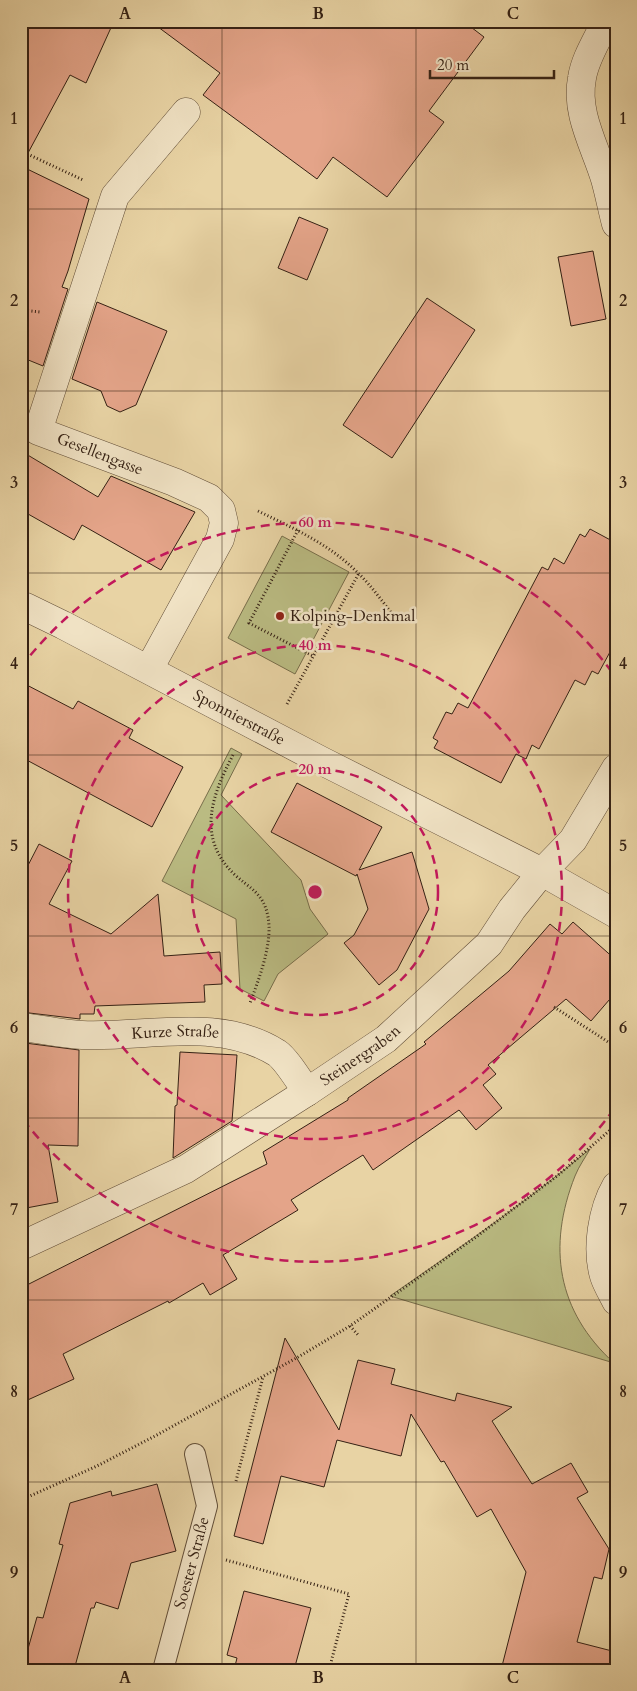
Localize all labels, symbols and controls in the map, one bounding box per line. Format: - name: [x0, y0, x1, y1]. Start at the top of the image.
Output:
- text: A: [119, 3, 131, 25]
- text: B: [312, 3, 324, 25]
- text: C: [507, 3, 519, 25]
- scale bar: [430, 48, 553, 80]
- text: 20 m: [437, 55, 469, 75]
- text: 1: [10, 108, 18, 130]
- text: 1: [619, 108, 627, 130]
- text: 2: [10, 290, 18, 312]
- text: 2: [619, 290, 627, 312]
- street label: Gesellengasse: [54, 427, 146, 481]
- text: 3: [10, 472, 18, 494]
- text: 3: [619, 472, 627, 494]
- text: 60 m: [298, 512, 332, 532]
- place label: Kolping-Denkmal: [290, 605, 415, 627]
- marker: Kolping-Denkmal: [274, 610, 286, 622]
- text: 40 m: [298, 635, 332, 655]
- text: 4: [10, 653, 18, 675]
- text: 4: [619, 653, 627, 675]
- street label: Sponnierstraße: [189, 684, 289, 751]
- text: 20 m: [298, 759, 332, 779]
- text: 5: [10, 835, 18, 857]
- text: 5: [619, 835, 627, 857]
- centre of rings: [306, 883, 324, 901]
- text: 6: [10, 1017, 18, 1039]
- text: 6: [619, 1017, 627, 1039]
- street label: Kurze Straße: [131, 1020, 220, 1045]
- street label: Steinergraben: [316, 1020, 405, 1091]
- text: 7: [10, 1199, 18, 1221]
- text: 7: [619, 1199, 627, 1221]
- text: 8: [10, 1381, 18, 1403]
- text: 8: [619, 1381, 627, 1403]
- street label: Soester Straße: [169, 1514, 215, 1611]
- text: 9: [10, 1562, 18, 1584]
- text: 9: [619, 1562, 627, 1584]
- text: A: [119, 1667, 131, 1689]
- text: B: [312, 1667, 324, 1689]
- text: C: [507, 1667, 519, 1689]

